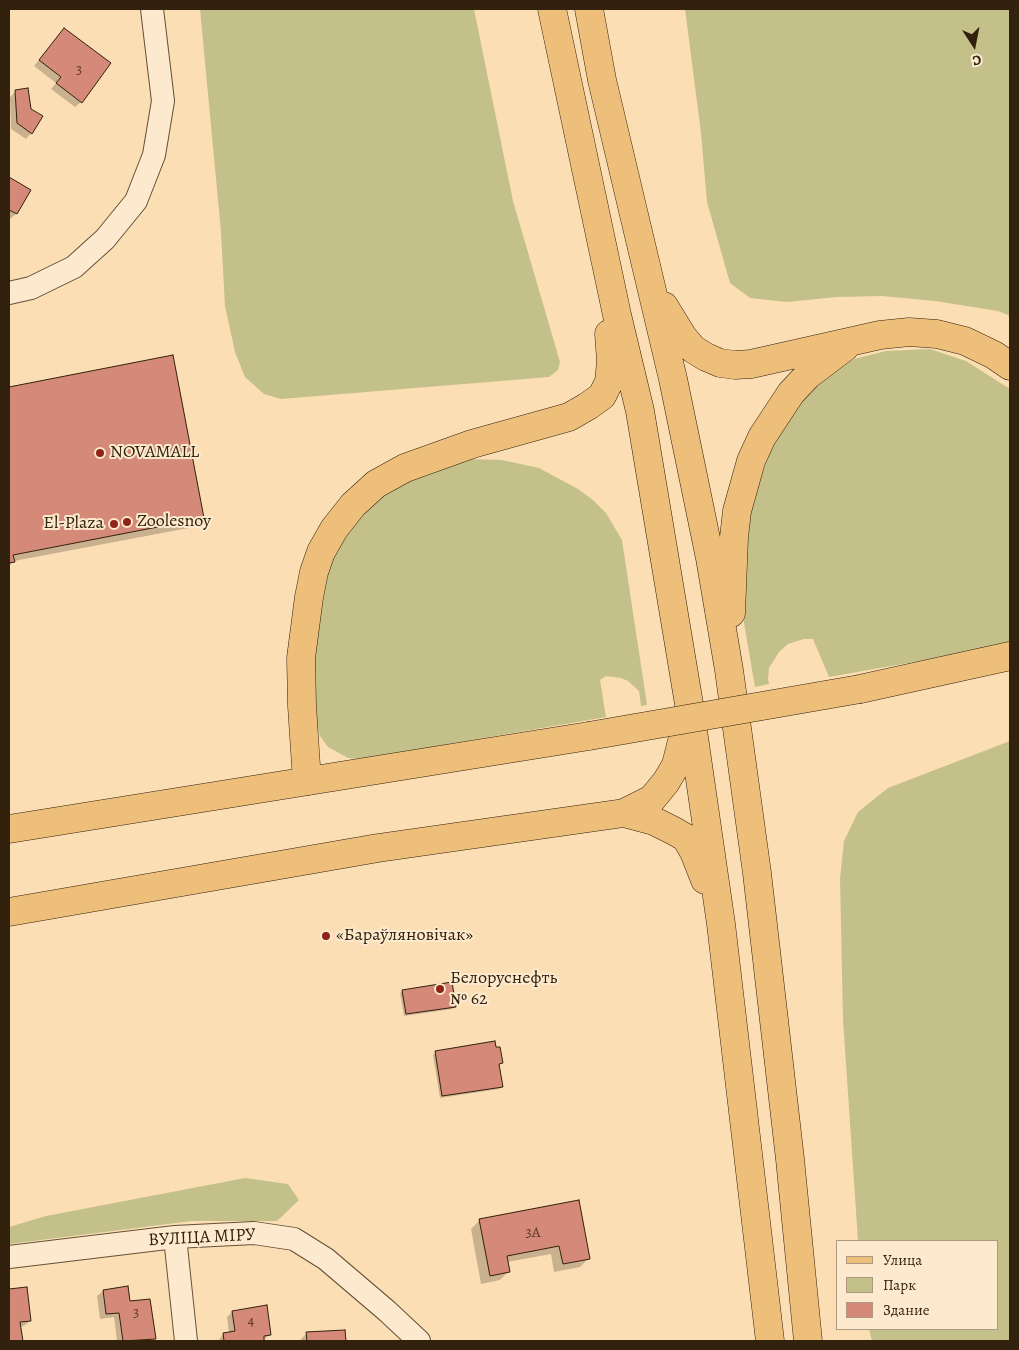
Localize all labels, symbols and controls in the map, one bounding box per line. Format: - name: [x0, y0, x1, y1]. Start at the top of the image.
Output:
- north arrow: [949, 20, 999, 70]
- text: С: [971, 50, 983, 70]
- house number: 3: [76, 61, 82, 79]
- place label: NOVAMALL: [110, 442, 199, 464]
- marker: NOVAMALL: [94, 447, 106, 459]
- place label: Zoolesnoy: [137, 511, 211, 533]
- place label: El-Plaza: [43, 513, 104, 535]
- marker: Zoolesnoy: [121, 516, 133, 528]
- marker: El-Plaza: [108, 518, 120, 530]
- place label: «Бараўляновічак»: [336, 925, 473, 947]
- marker: «Бараўляновічак»: [320, 930, 332, 942]
- place label: Белоруснефть № 62: [450, 968, 557, 1011]
- marker: Белоруснефть № 62: [434, 983, 446, 995]
- street label: ВУЛІЦА МІРУ: [148, 1224, 256, 1252]
- house number: 3А: [526, 1224, 540, 1242]
- legend: [836, 1240, 999, 1330]
- text: Улица: [883, 1250, 922, 1270]
- text: Парк: [883, 1275, 916, 1295]
- text: Здание: [883, 1300, 930, 1320]
- house number: 3: [133, 1304, 139, 1322]
- house number: 4: [248, 1312, 254, 1330]

